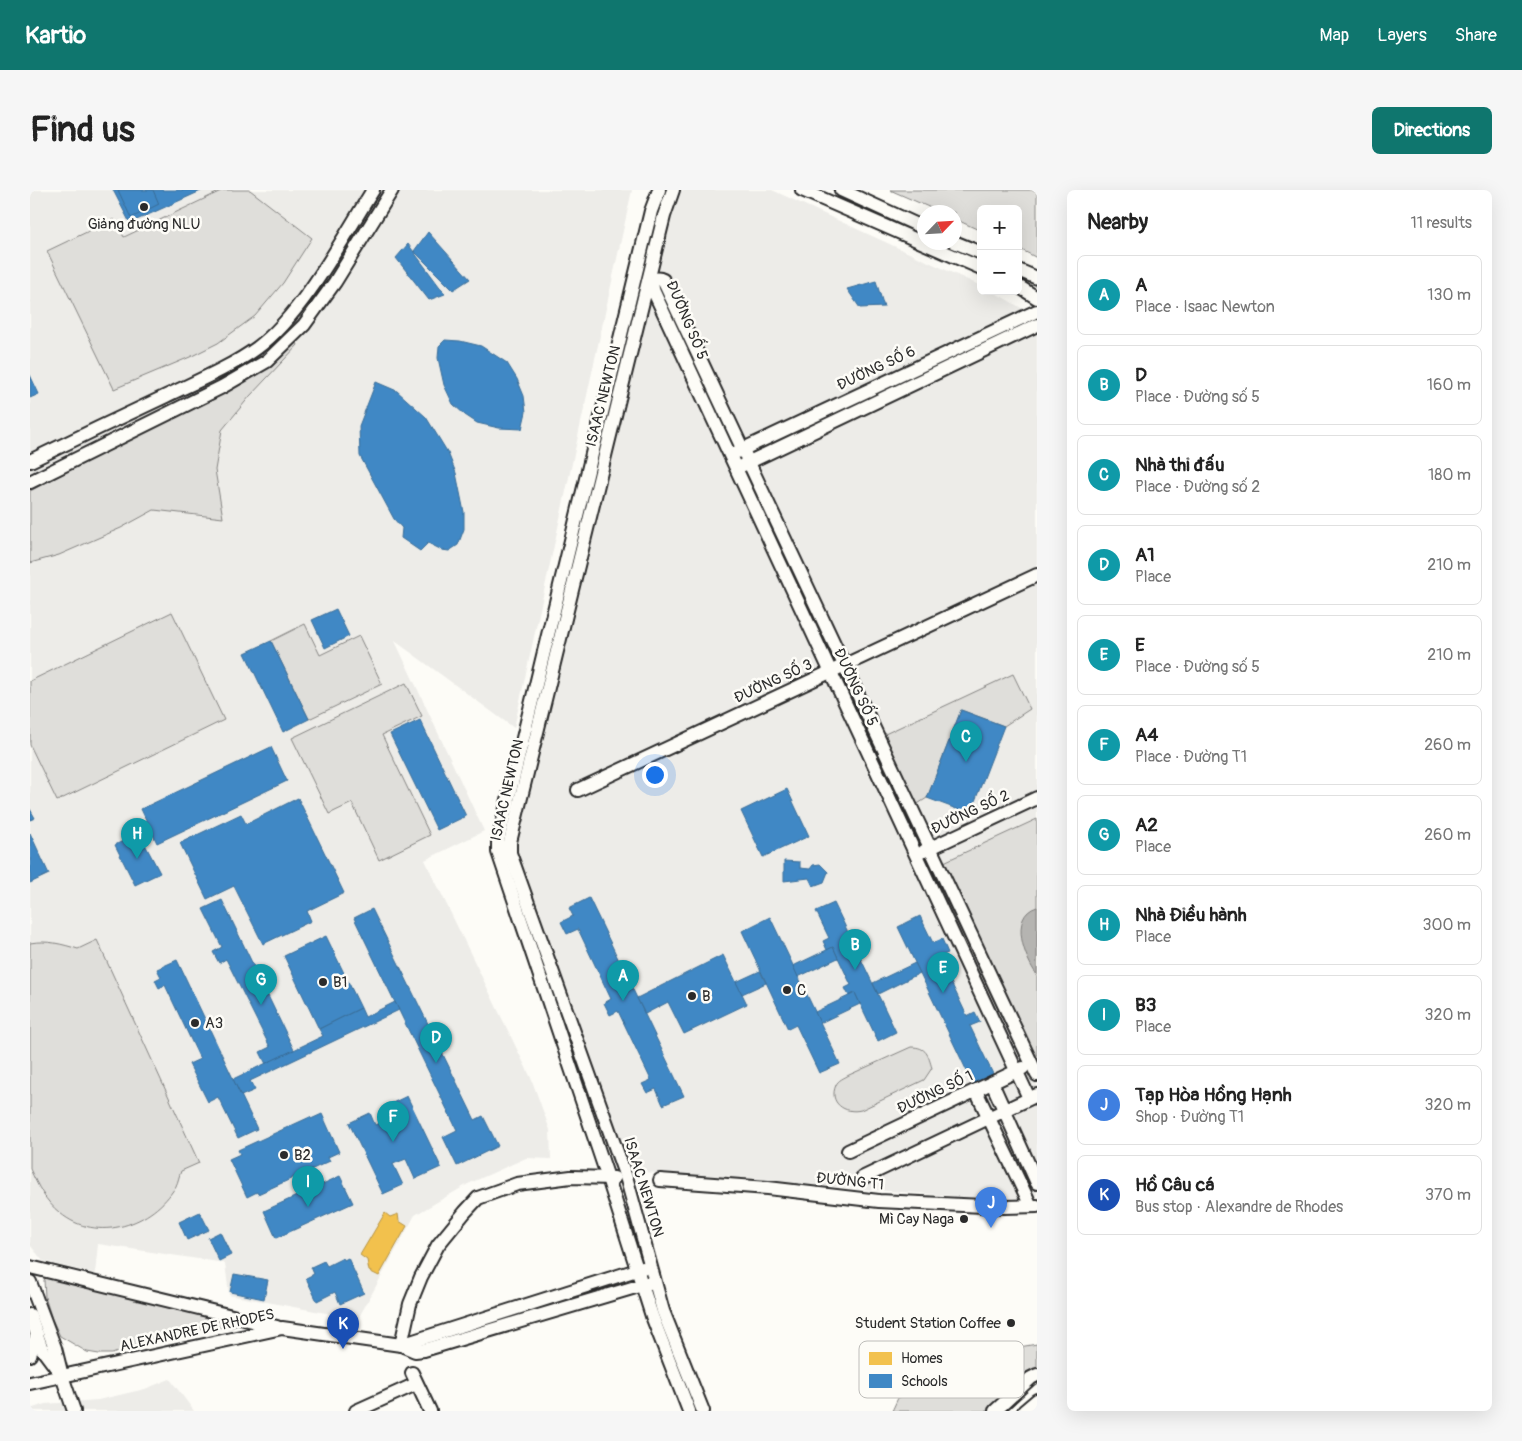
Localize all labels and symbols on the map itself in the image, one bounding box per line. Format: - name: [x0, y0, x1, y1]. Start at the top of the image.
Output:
- marker: Giảng đường NLU: [138, 201, 150, 213]
- north arrow: [917, 205, 962, 250]
- place label: Giảng đường NLU: [88, 215, 200, 234]
- street label: ĐƯỜNG SỐ 5: [661, 277, 714, 363]
- street label: ĐƯỜNG SỐ 6: [833, 340, 919, 395]
- street label: ISAAC NEWTON: [582, 344, 625, 449]
- street label: ĐƯỜNG SỐ 5: [829, 644, 884, 729]
- street label: ĐƯỜNG SỐ 3: [730, 653, 815, 708]
- pin: C: [950, 721, 982, 762]
- street label: ISAAC NEWTON: [487, 737, 528, 843]
- your location: [642, 762, 668, 788]
- street label: ĐƯỜNG SỐ 2: [927, 784, 1012, 839]
- pin: H: [121, 818, 153, 859]
- pin: B: [839, 929, 871, 970]
- pin: E: [927, 952, 959, 993]
- pin: A: [607, 960, 639, 1001]
- pin: G: [245, 964, 277, 1005]
- place label: B1: [333, 973, 347, 992]
- marker: B1: [317, 976, 329, 988]
- place label: C: [797, 981, 806, 1000]
- marker: C: [781, 984, 793, 996]
- place label: B: [702, 987, 711, 1006]
- marker: B: [686, 990, 698, 1002]
- place label: A3: [205, 1014, 223, 1033]
- marker: A3: [189, 1017, 201, 1029]
- pin: D: [420, 1022, 452, 1063]
- street label: ĐƯỜNG SỐ 1: [893, 1065, 976, 1118]
- pin: F: [377, 1101, 409, 1142]
- street label: ISAAC NEWTON: [619, 1135, 668, 1240]
- place label: B2: [294, 1146, 311, 1165]
- marker: B2: [278, 1149, 290, 1161]
- pin: I: [292, 1166, 324, 1207]
- street label: ĐƯỜNG T1: [815, 1168, 885, 1195]
- pin: J: [975, 1187, 1007, 1228]
- place label: Mì Cay Naga: [879, 1210, 954, 1229]
- marker: Mì Cay Naga: [958, 1213, 970, 1225]
- street label: ALEXANDRE DE RHODES: [118, 1305, 276, 1356]
- pin: K: [327, 1308, 359, 1349]
- place label: Student Station Coffee: [855, 1314, 1002, 1333]
- marker: Student Station Coffee: [1005, 1317, 1017, 1329]
- legend: [859, 1341, 1024, 1398]
- text: Homes: [901, 1350, 943, 1367]
- text: Schools: [901, 1373, 948, 1390]

